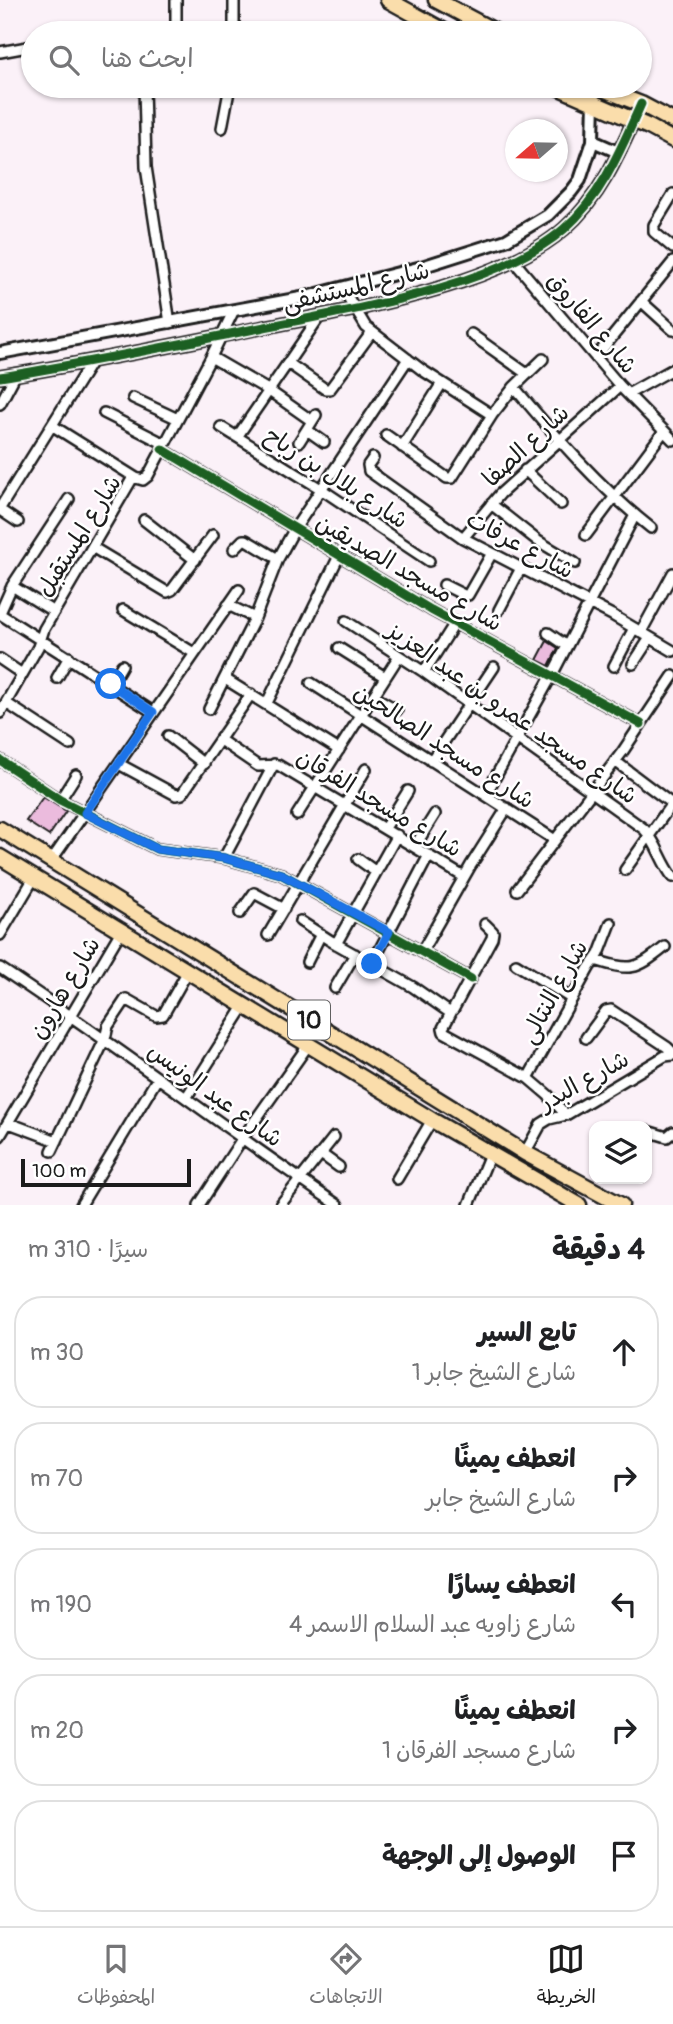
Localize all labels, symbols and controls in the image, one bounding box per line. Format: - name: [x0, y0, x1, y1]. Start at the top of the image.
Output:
- search box: [21, 21, 652, 98]
- icon: search: [45, 41, 83, 79]
- text: ابحث هنا: [101, 43, 194, 75]
- north arrow: [505, 119, 568, 182]
- street label: شارع المستشفى: [280, 256, 433, 320]
- street label: شارع الفاروق: [539, 266, 643, 381]
- street label: شارع الصفا: [477, 399, 577, 495]
- street label: شارع بلال بن رباح: [258, 421, 413, 537]
- street label: شارع المستقبل: [30, 470, 130, 603]
- street label: شارع عرفات: [460, 505, 579, 587]
- street label: شارع مسجد الصديقين: [310, 508, 507, 640]
- street label: شارع مسجد عمرو بن عبد العزيز: [378, 614, 643, 812]
- route start: [95, 668, 126, 699]
- street label: شارع مسجد الصالحين: [347, 677, 540, 817]
- street label: شارع مسجد الفرقان: [290, 742, 467, 865]
- street label: شارع هارون: [23, 932, 108, 1045]
- street label: شارع النتالى: [514, 935, 596, 1050]
- route end: [356, 948, 387, 979]
- road number: 10: [288, 1001, 330, 1040]
- street label: شارع عبد الونيس: [141, 1036, 288, 1155]
- street label: شارع البدر: [532, 1044, 635, 1120]
- map controls: [589, 1121, 652, 1184]
- button: layers: [589, 1121, 652, 1184]
- scale bar: [21, 1156, 191, 1188]
- text: 100 m: [32, 1159, 86, 1183]
- text: 4 دقيقة: [552, 1231, 645, 1268]
- text: سيرًا · 310 m: [28, 1235, 148, 1264]
- text: تابع السير: [478, 1317, 576, 1349]
- icon: ahead: [605, 1333, 643, 1371]
- text: 30 m: [30, 1338, 84, 1367]
- text: شارع الشيخ جابر 1: [412, 1358, 576, 1387]
- text: انعطف يمينًا: [454, 1443, 576, 1475]
- icon: right: [605, 1459, 643, 1497]
- text: 70 m: [30, 1464, 83, 1493]
- text: شارع الشيخ جابر: [426, 1484, 576, 1513]
- text: انعطف يسارًا: [447, 1569, 576, 1601]
- icon: left: [605, 1585, 643, 1623]
- text: 190 m: [30, 1590, 92, 1619]
- text: شارع زاويه عبد السلام الاسمر 4: [289, 1610, 576, 1639]
- text: انعطف يمينًا: [454, 1695, 576, 1727]
- icon: right: [605, 1711, 643, 1749]
- text: 20 m: [30, 1716, 84, 1745]
- text: شارع مسجد الفرقان 1: [382, 1736, 576, 1765]
- icon: arrive: [605, 1837, 643, 1875]
- text: الوصول إلى الوجهة: [382, 1840, 576, 1872]
- tab: المحفوظات: [77, 1940, 155, 2013]
- tab: الاتجاهات: [309, 1940, 383, 2013]
- tab: الخريطة: [537, 1940, 596, 2013]

